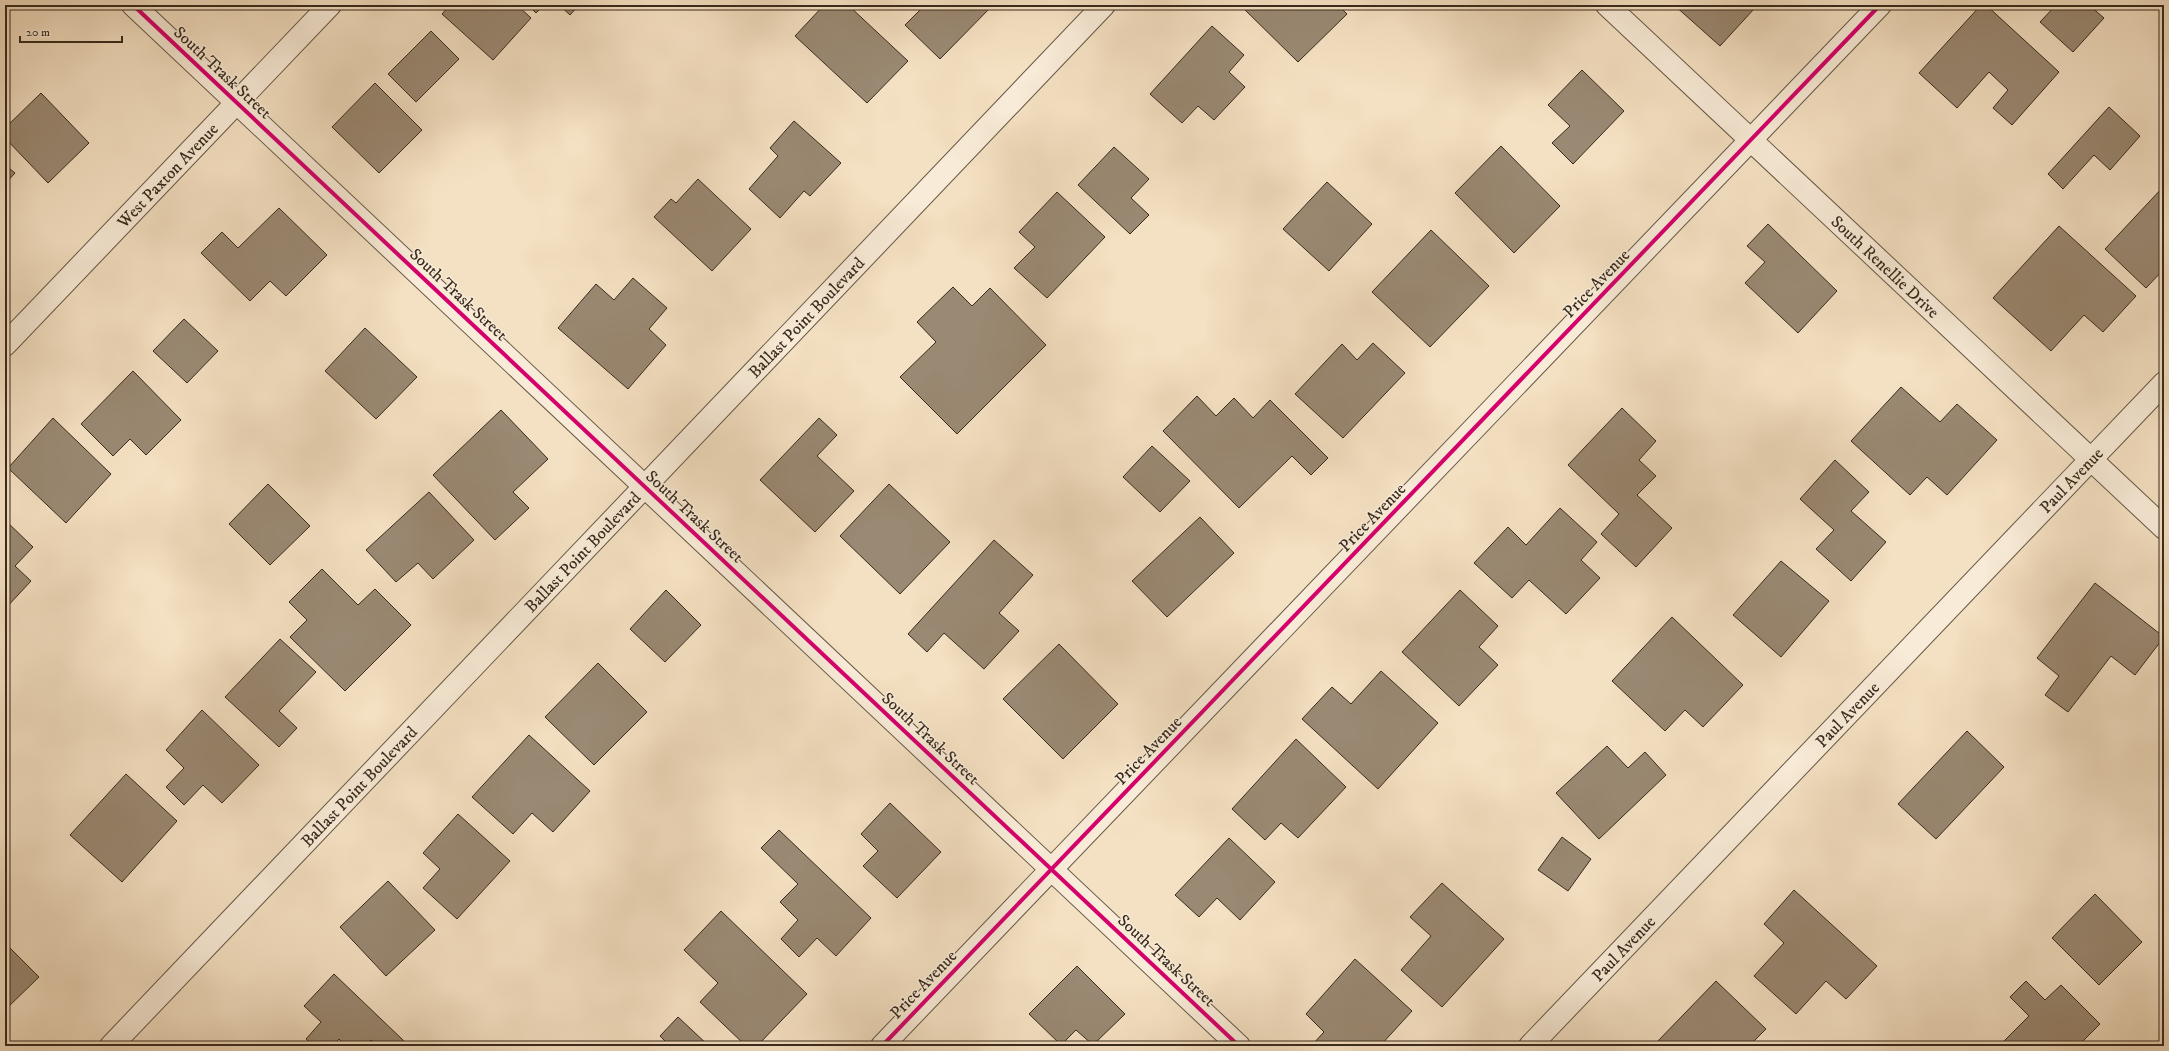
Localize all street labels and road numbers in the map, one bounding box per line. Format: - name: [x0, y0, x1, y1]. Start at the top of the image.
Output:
- street label: South Trask Street: [169, 22, 276, 124]
- street label: West Paxton Avenue: [112, 119, 224, 234]
- street label: South Renellie Drive: [1826, 211, 1944, 323]
- street label: South Trask Street: [405, 244, 512, 346]
- street label: Price Avenue: [1558, 245, 1635, 323]
- street label: Ballast Point Boulevard: [744, 252, 870, 383]
- street label: Paul Avenue: [2035, 443, 2109, 518]
- street label: South Trask Street: [641, 466, 748, 568]
- street label: Price Avenue: [1334, 479, 1411, 557]
- street label: Ballast Point Boulevard: [520, 487, 646, 618]
- street label: Paul Avenue: [1811, 677, 1885, 753]
- street label: South Trask Street: [877, 688, 984, 790]
- street label: Price Avenue: [1110, 712, 1187, 790]
- street label: Ballast Point Boulevard: [297, 721, 423, 852]
- street label: South Trask Street: [1113, 910, 1220, 1012]
- street label: Paul Avenue: [1587, 911, 1661, 987]
- street label: Price Avenue: [885, 946, 962, 1024]

